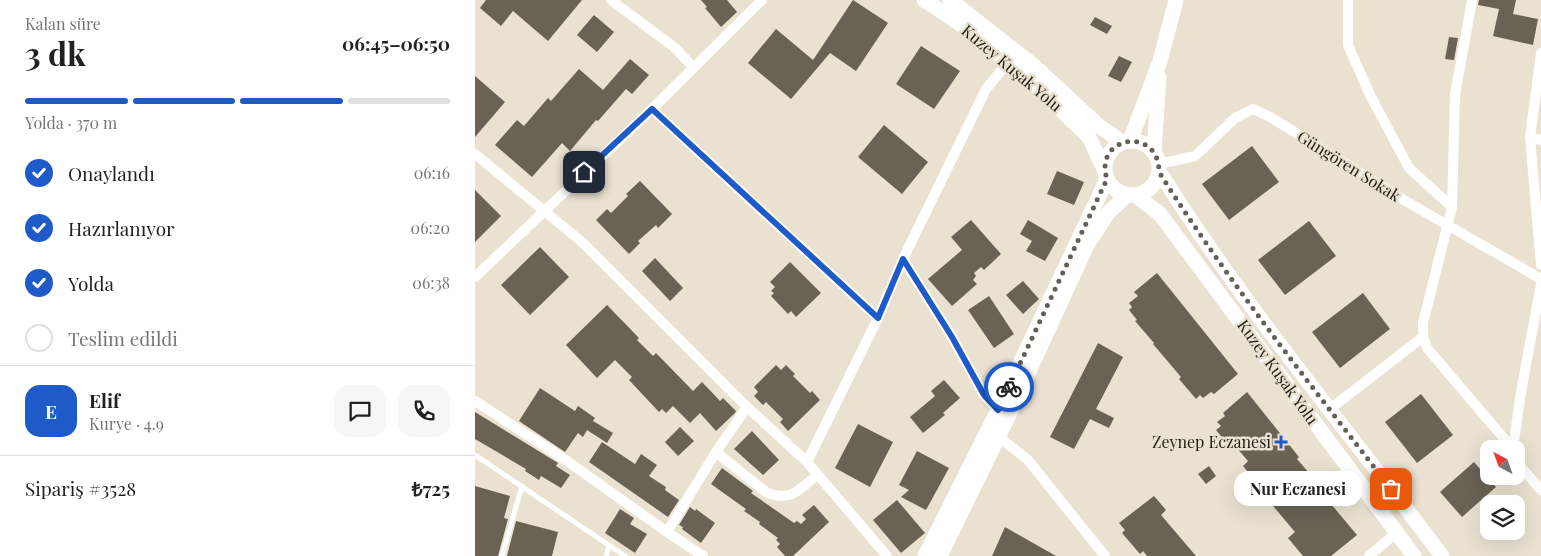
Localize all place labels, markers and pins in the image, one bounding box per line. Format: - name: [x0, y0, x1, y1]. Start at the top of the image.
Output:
- pin: [563, 151, 605, 193]
- place label: Zeynep Eczanesi: [1152, 431, 1271, 452]
- marker: Zeynep Eczanesi: [1275, 436, 1287, 448]
- pin: [1370, 468, 1412, 510]
- callout: Nur Eczanesi: [1233, 472, 1361, 506]

